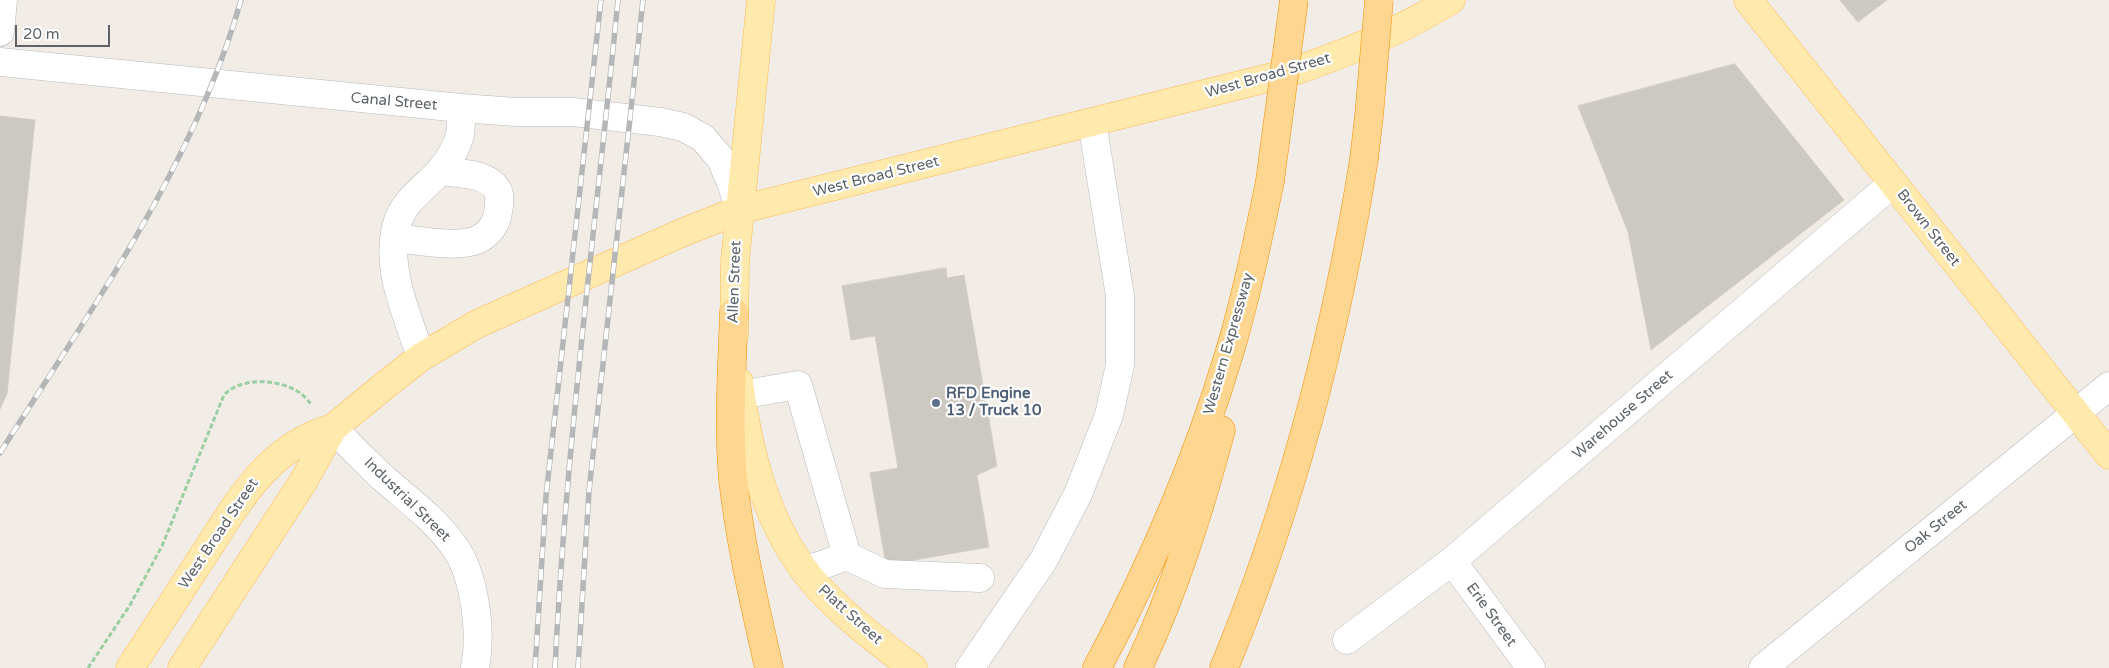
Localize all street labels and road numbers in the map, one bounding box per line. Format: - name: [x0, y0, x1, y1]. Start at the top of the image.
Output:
- street label: West Broad Street: [1203, 50, 1333, 102]
- street label: Canal Street: [350, 89, 438, 115]
- street label: West Broad Street: [811, 153, 941, 201]
- street label: Brown Street: [1892, 186, 1964, 270]
- street label: Allen Street: [725, 240, 745, 324]
- street label: Western Expressway: [1200, 271, 1258, 417]
- street label: Warehouse Street: [1569, 367, 1677, 463]
- street label: Industrial Street: [360, 454, 454, 546]
- street label: West Broad Street: [175, 475, 263, 593]
- street label: Oak Street: [1901, 496, 1971, 558]
- street label: Erie Street: [1462, 580, 1520, 650]
- street label: Platt Street: [814, 581, 886, 649]

